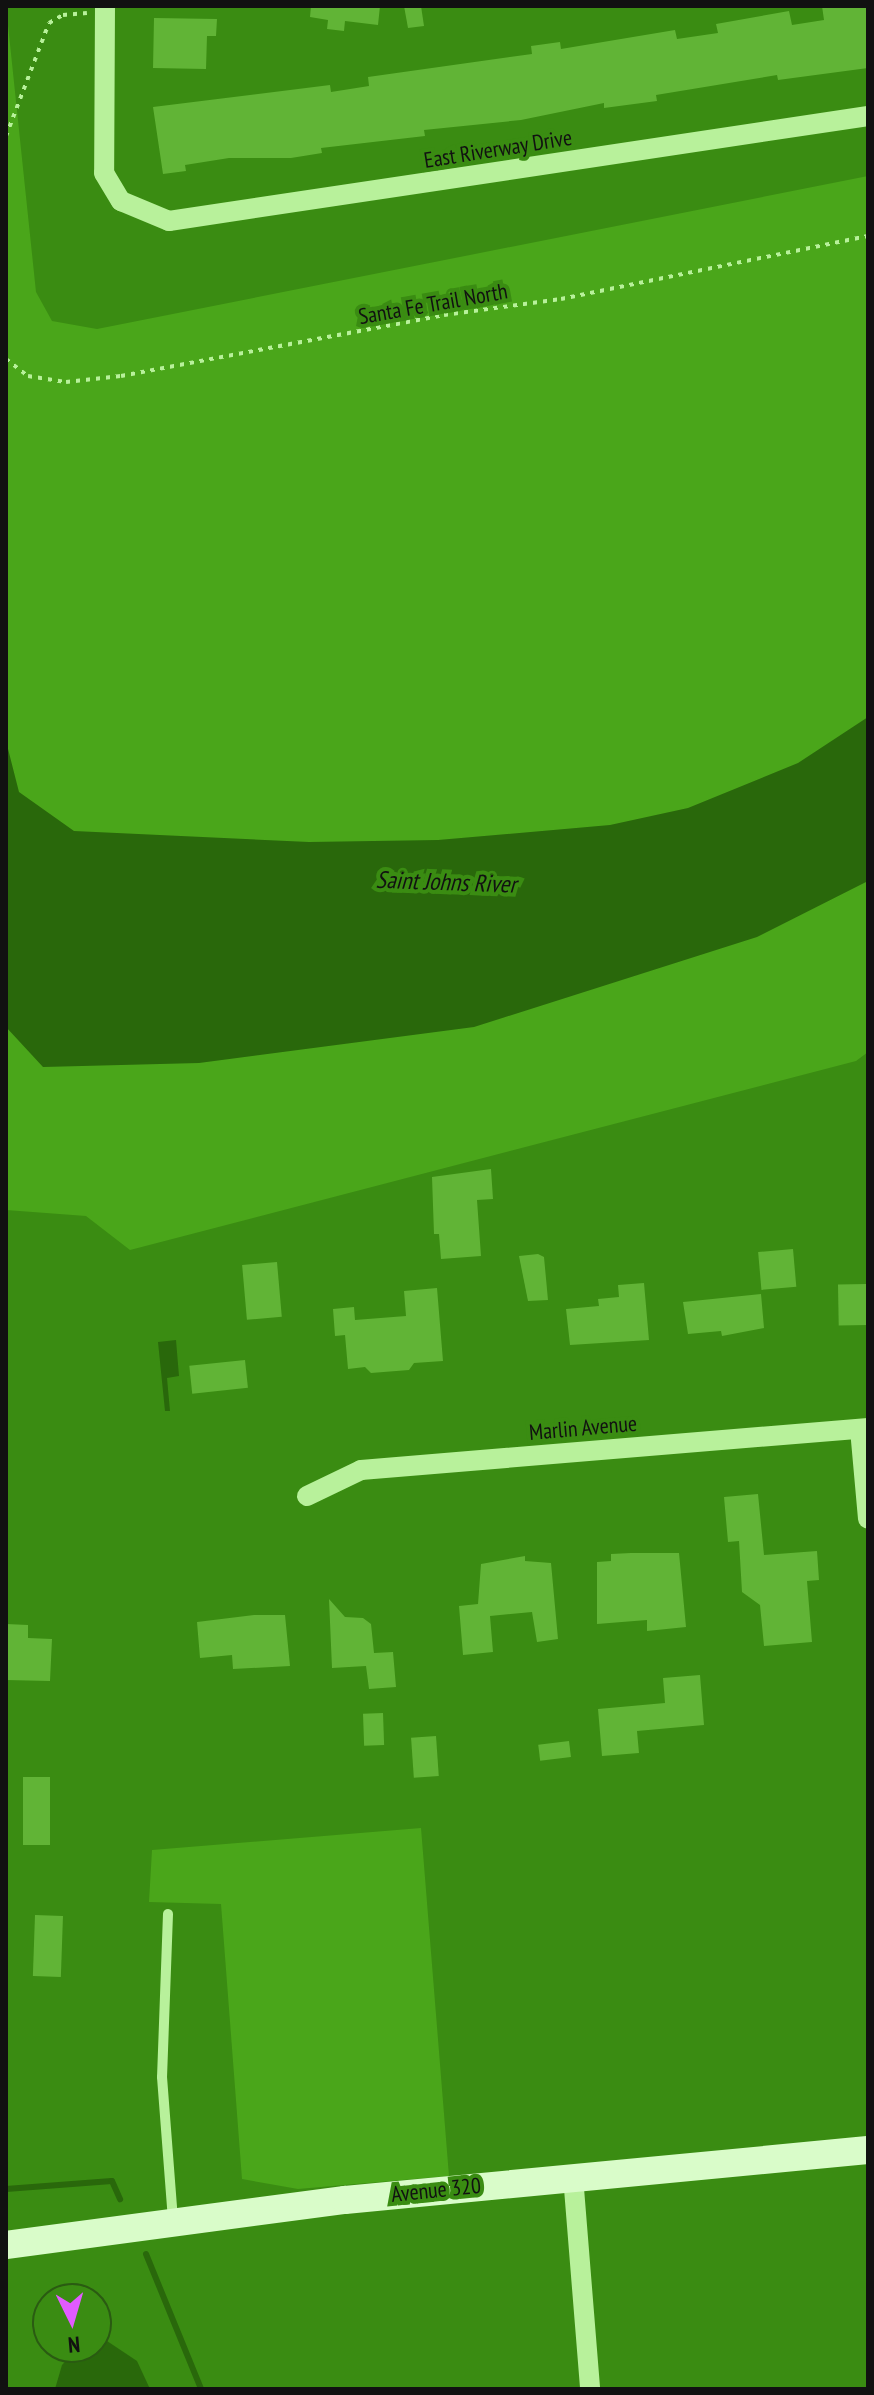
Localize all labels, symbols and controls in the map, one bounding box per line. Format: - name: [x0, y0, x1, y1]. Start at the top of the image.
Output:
- street label: East Riverway Drive: [422, 124, 574, 174]
- street label: Santa Fe Trail North: [356, 278, 510, 330]
- water label: Saint Johns River: [375, 865, 517, 899]
- street label: Marlin Avenue: [528, 1410, 638, 1446]
- street label: Avenue 320: [390, 2172, 482, 2208]
- north arrow: [32, 2283, 112, 2363]
- text: N: [67, 2330, 81, 2359]

